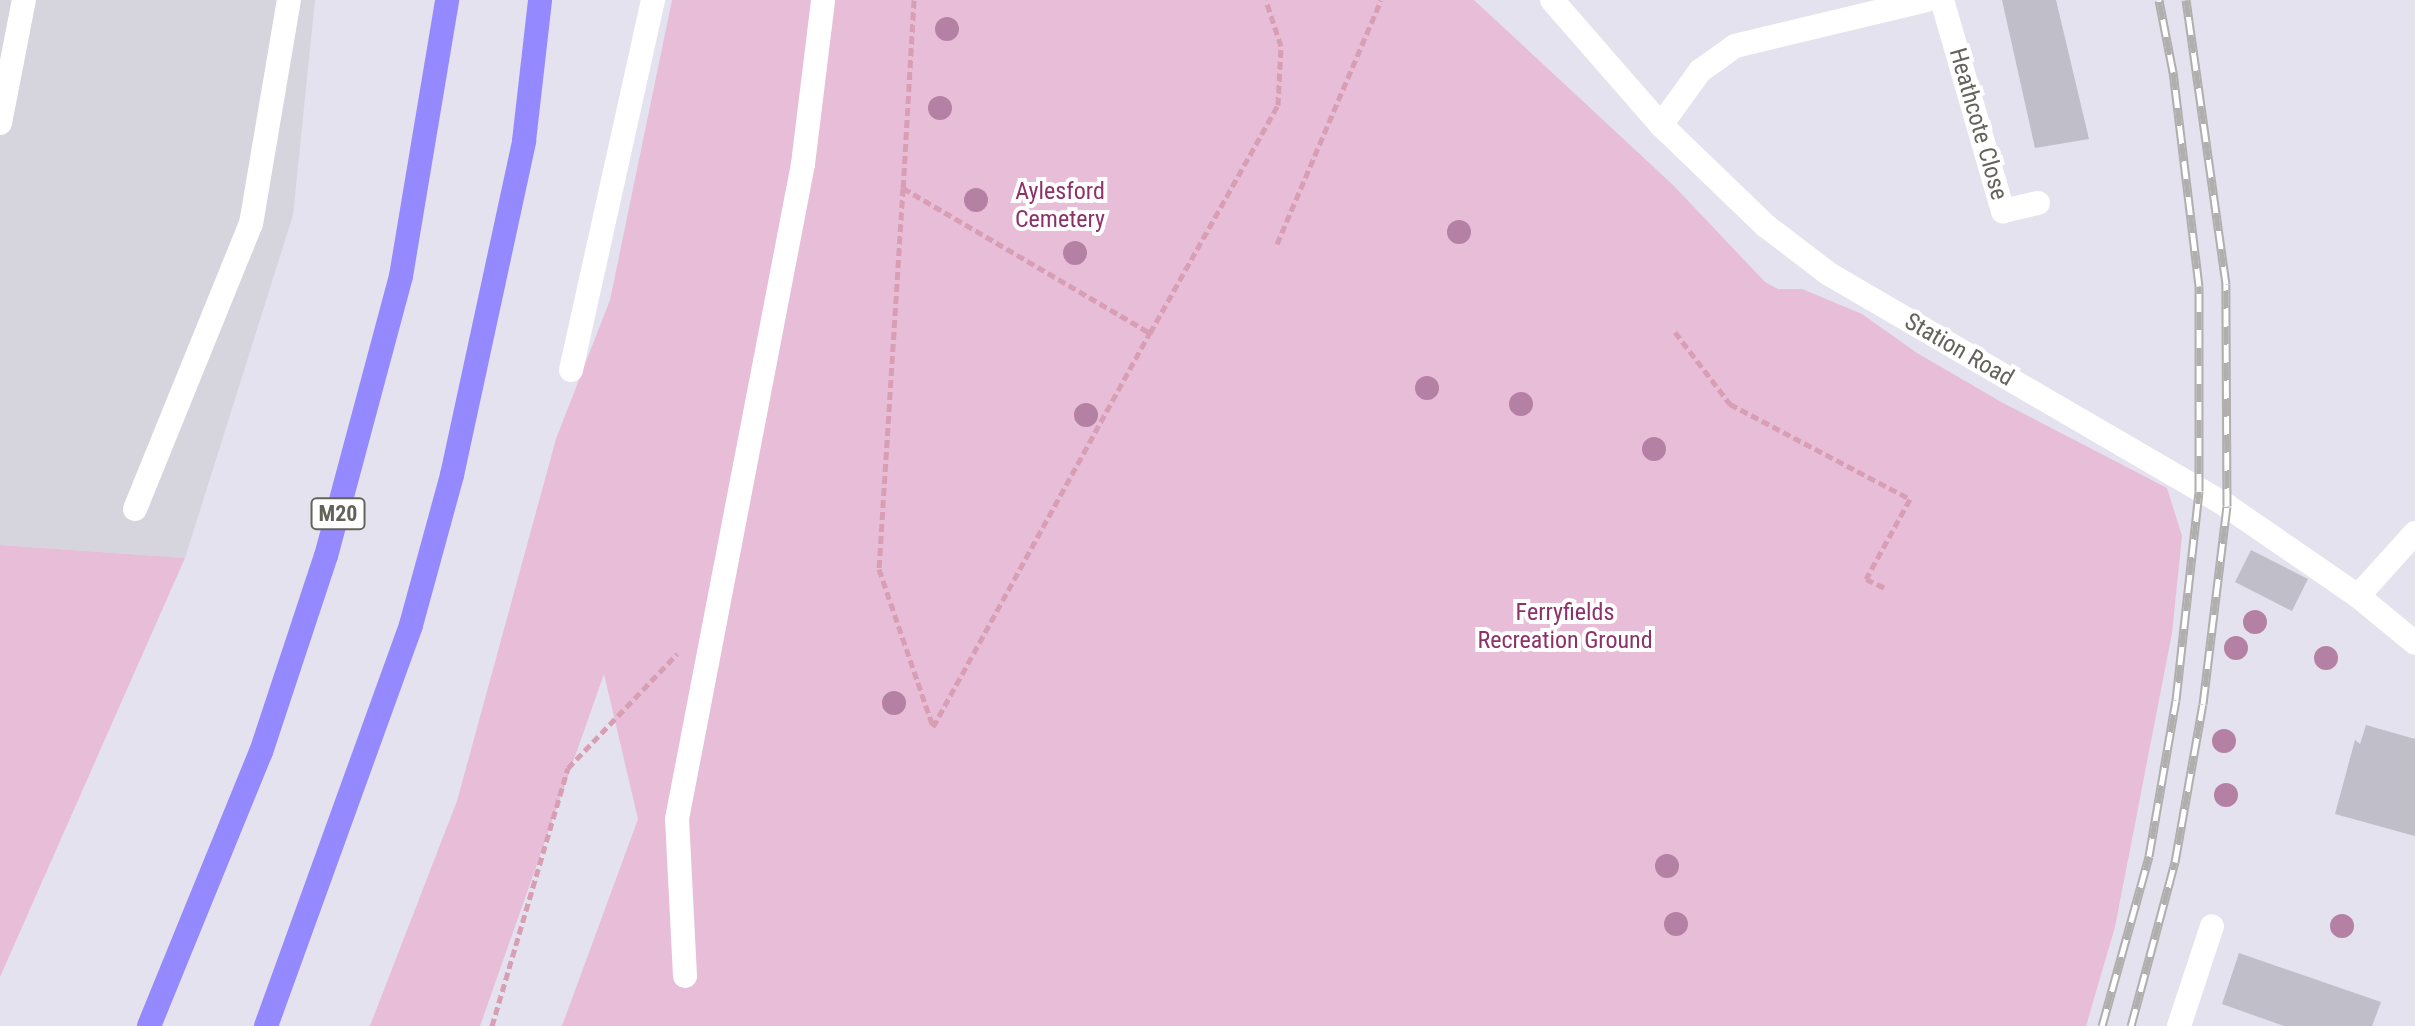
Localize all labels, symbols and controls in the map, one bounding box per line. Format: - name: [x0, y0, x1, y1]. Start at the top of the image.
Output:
- street label: Heathcote Close: [1943, 45, 2013, 203]
- park label: Aylesford Cemetery: [1015, 178, 1105, 234]
- street label: Station Road: [1899, 307, 2019, 393]
- road number: M20: [310, 496, 366, 532]
- park label: Ferryfields Recreation Ground: [1477, 599, 1653, 655]

